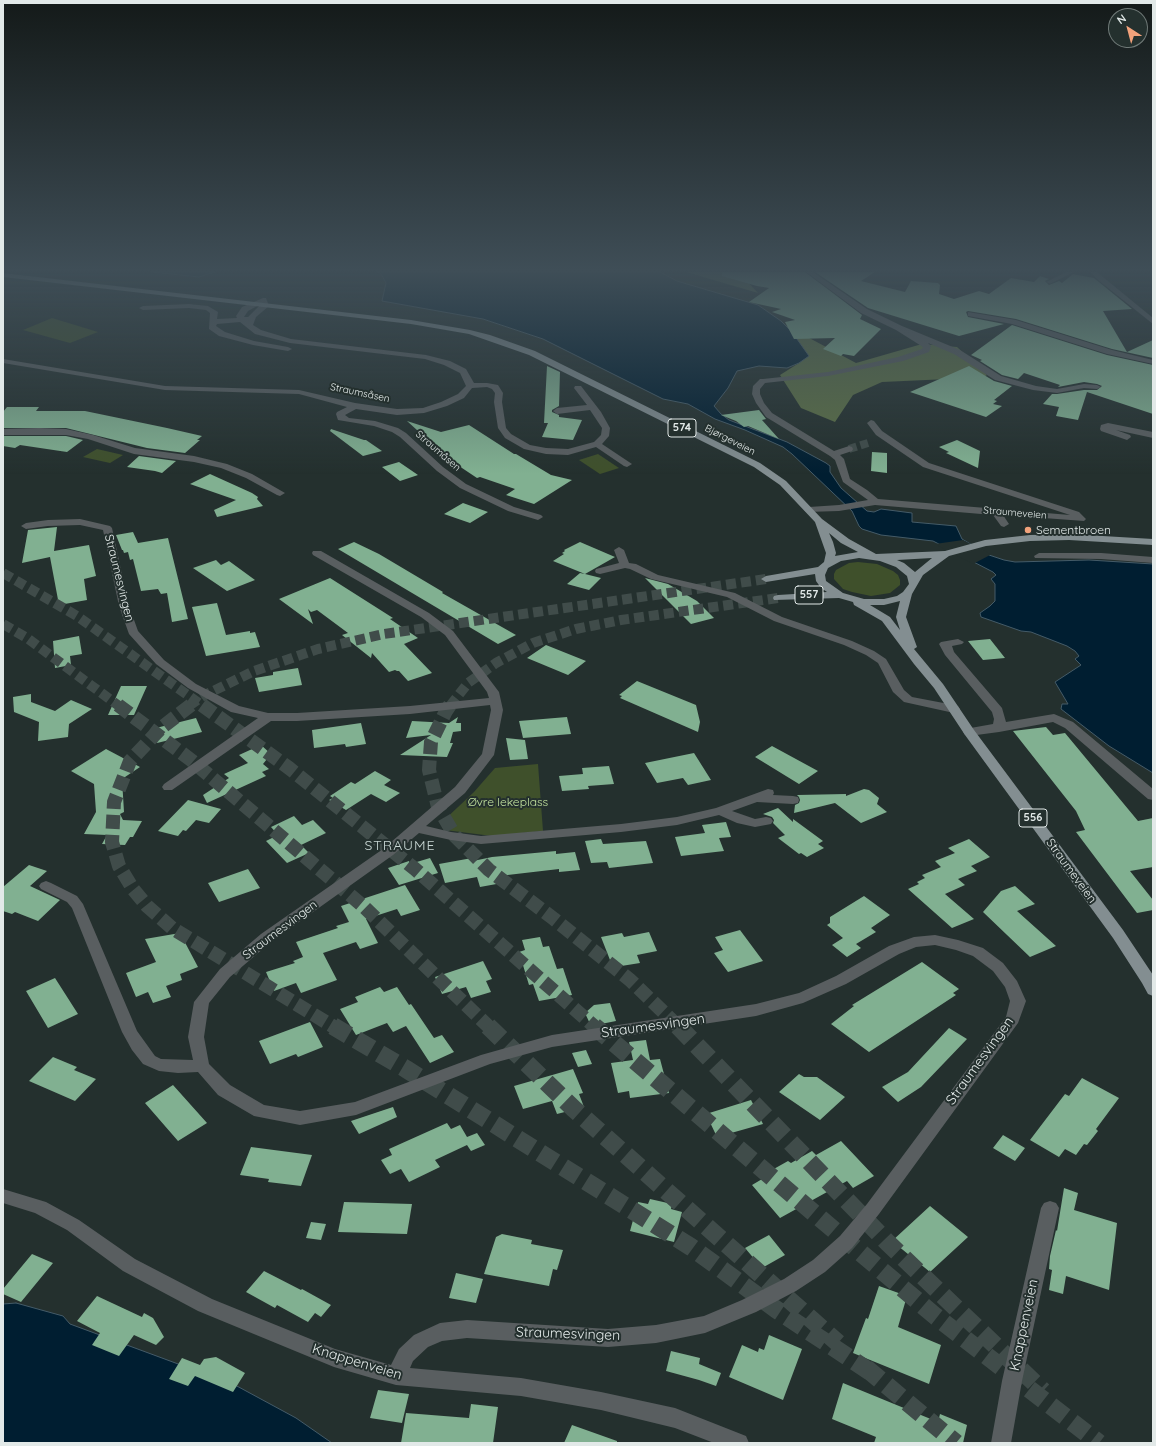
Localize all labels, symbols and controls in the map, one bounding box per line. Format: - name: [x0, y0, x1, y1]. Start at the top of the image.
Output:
- north arrow: [1108, 8, 1148, 48]
- text: N: [1114, 11, 1129, 27]
- street label: Straumsåsen: [329, 381, 391, 405]
- road number: 574: [668, 419, 696, 437]
- street label: Bjørgeveien: [703, 422, 757, 458]
- street label: Straumåsen: [413, 428, 463, 474]
- street label: Straumeveien: [983, 504, 1047, 522]
- place label: Sementbroen: [1036, 523, 1111, 537]
- marker: Sementbroen: [1023, 525, 1033, 535]
- street label: Straumesvingen: [101, 533, 137, 623]
- road number: 557: [795, 586, 823, 604]
- park label: Øvre lekeplass: [468, 795, 548, 809]
- road number: 556: [1019, 809, 1047, 827]
- street label: Straumeveien: [1043, 836, 1099, 906]
- district label: STRAUME: [364, 838, 436, 854]
- street label: Straumesvingen: [240, 897, 320, 963]
- street label: Straumesvingen: [600, 1010, 706, 1042]
- street label: Straumesvingen: [943, 1014, 1017, 1108]
- street label: Knappenveien: [1006, 1278, 1042, 1372]
- street label: Straumesvingen: [516, 1324, 620, 1344]
- street label: Knappenveien: [310, 1340, 404, 1384]

